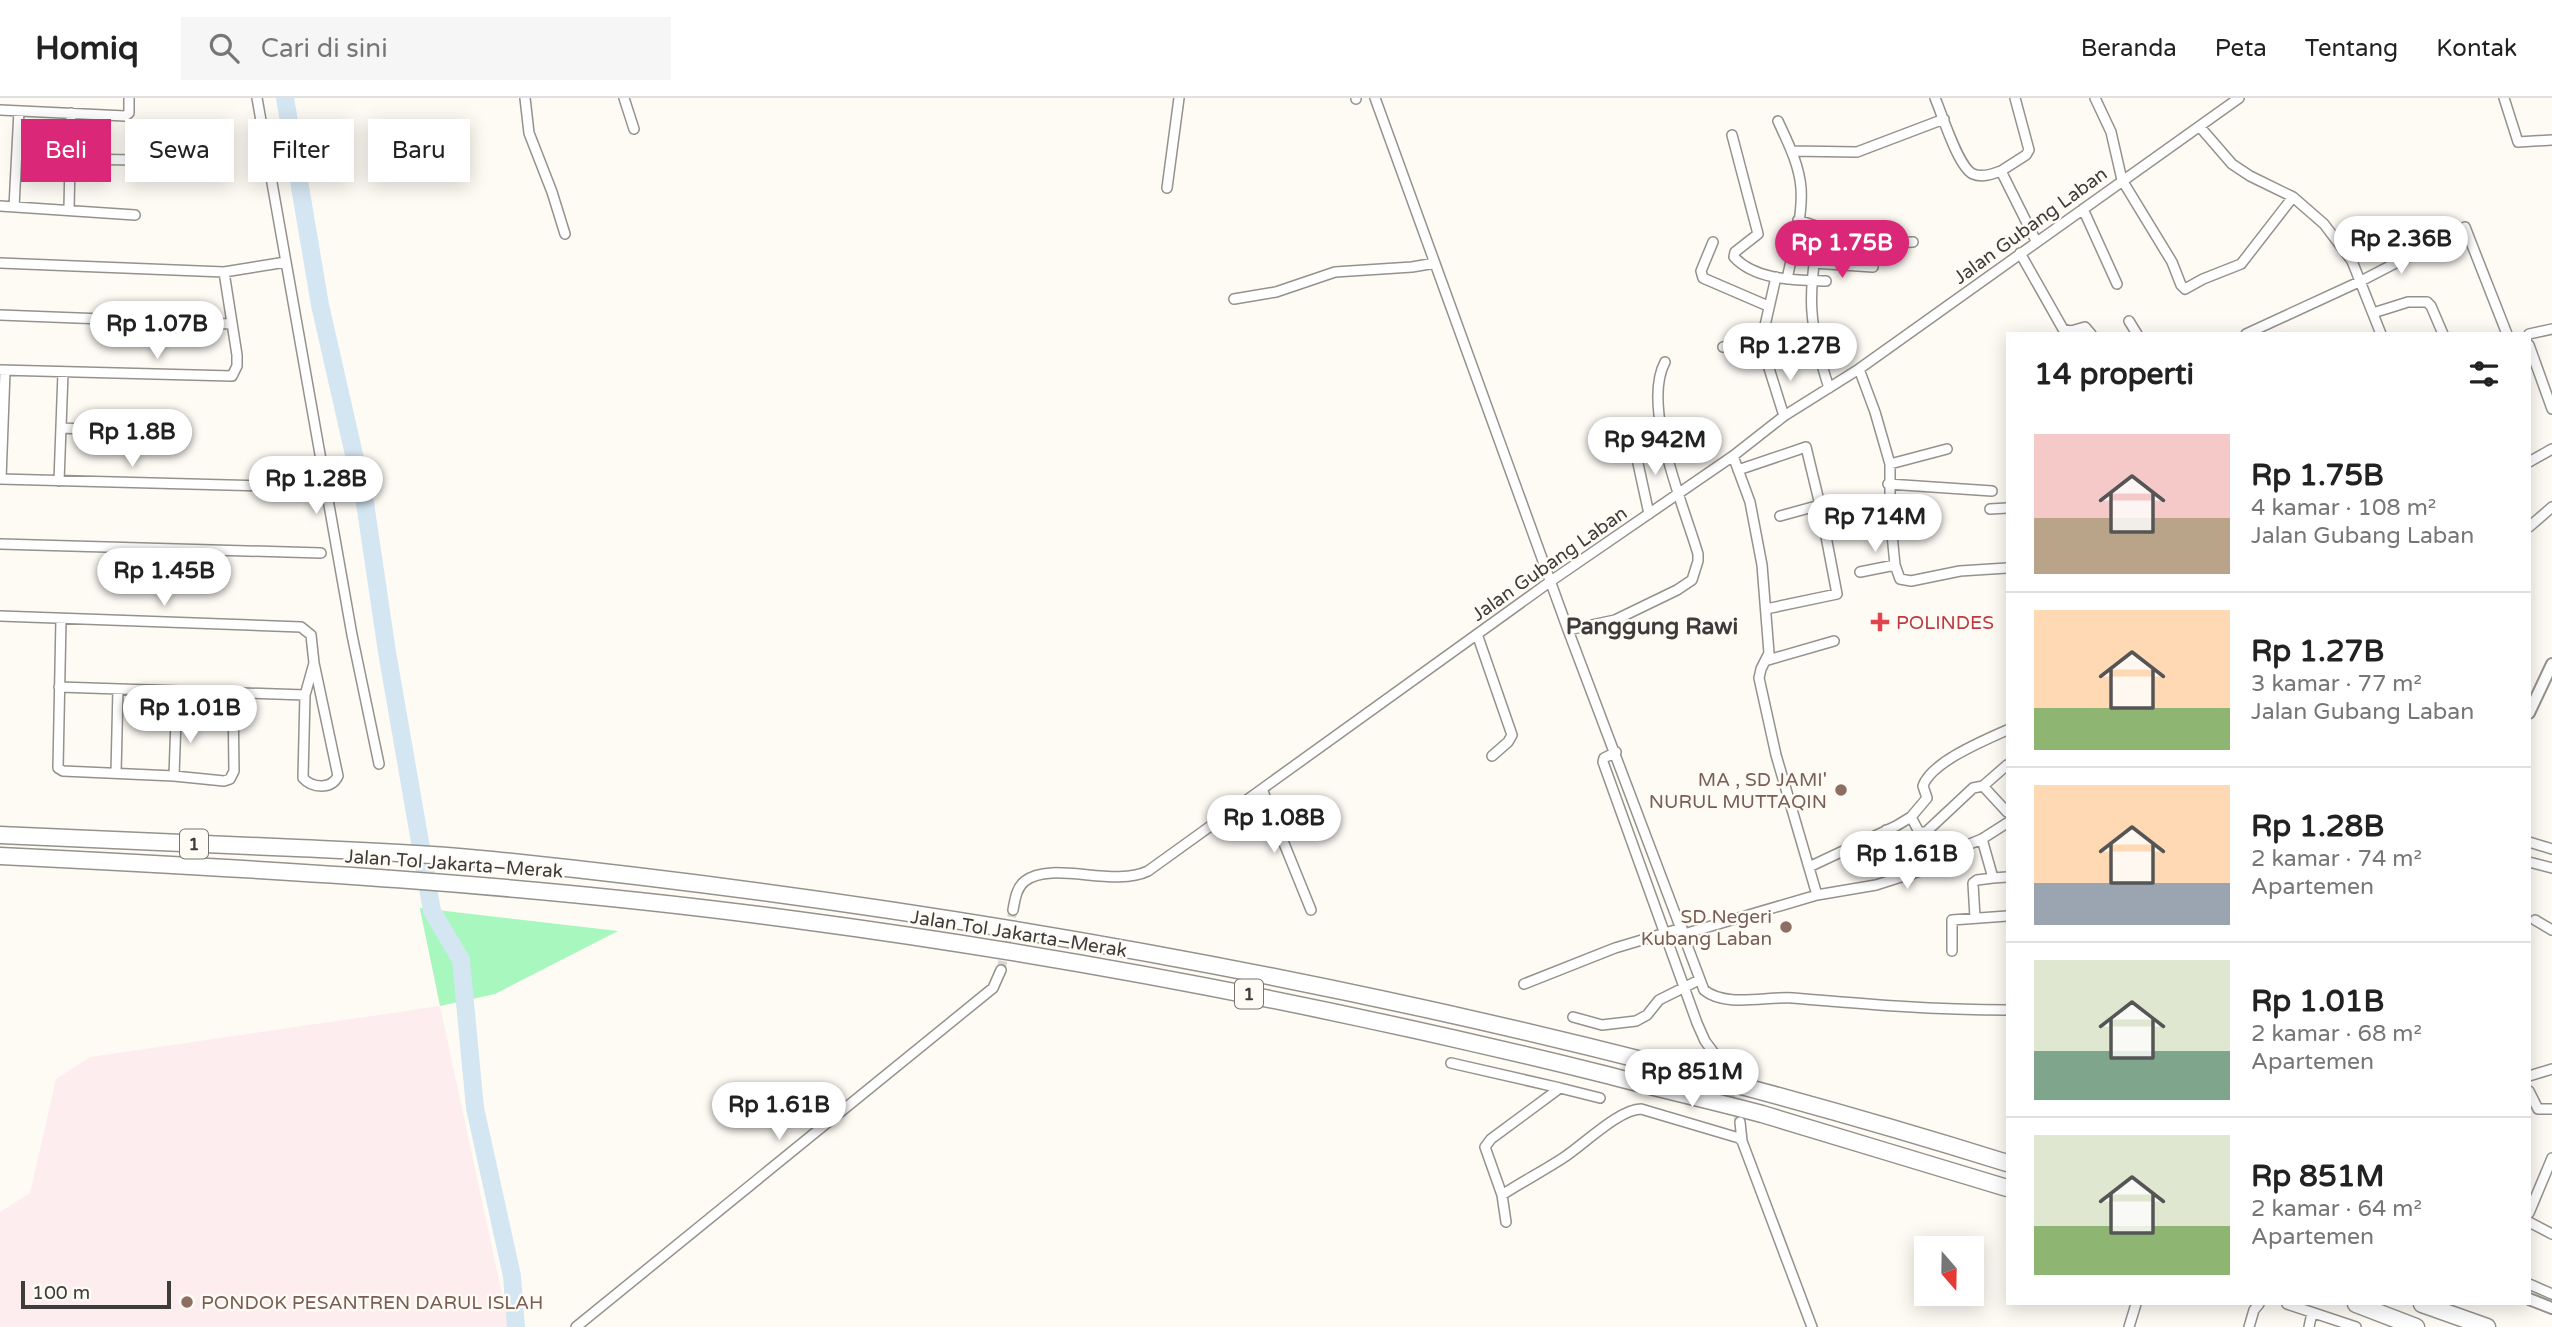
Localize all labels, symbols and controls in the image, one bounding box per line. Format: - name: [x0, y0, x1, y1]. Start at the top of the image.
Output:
- search box: [181, 17, 671, 80]
- text: Homiq: [35, 29, 139, 68]
- icon: search: [205, 29, 243, 67]
- text: Cari di sini: [261, 33, 388, 64]
- text: Beranda: [2081, 34, 2177, 63]
- text: Peta: [2215, 34, 2267, 63]
- text: Tentang: [2305, 34, 2398, 63]
- text: Kontak: [2436, 34, 2517, 63]
- chip: Beli: [21, 119, 111, 182]
- chip: Sewa: [125, 119, 234, 182]
- chip: Filter: [248, 119, 354, 182]
- chip: Baru: [368, 119, 470, 182]
- street label: Jalan Gubang Laban: [1950, 163, 2112, 289]
- pin: Rp 2.36B: [2329, 216, 2473, 276]
- pin: Rp 1.75B: [1770, 220, 1914, 280]
- text: Rp 2.36B: [2350, 225, 2452, 253]
- text: Rp 1.75B: [1791, 229, 1893, 257]
- pin: Rp 1.07B: [85, 302, 229, 361]
- text: Rp 1.07B: [106, 310, 208, 338]
- pin: Rp 1.27B: [1718, 324, 1862, 383]
- text: Rp 1.27B: [1739, 332, 1841, 360]
- icon: filters: [2465, 355, 2503, 393]
- text: 14 properti: [2034, 356, 2194, 393]
- pin: Rp 1.8B: [67, 410, 197, 469]
- text: Rp 1.8B: [88, 418, 176, 446]
- pin: Rp 942M: [1590, 418, 1720, 477]
- text: Rp 942M: [1604, 426, 1706, 454]
- pin: Rp 1.28B: [244, 456, 388, 516]
- text: Rp 1.75B: [2251, 457, 2384, 494]
- icon: home: [2090, 462, 2174, 546]
- text: Rp 1.28B: [265, 465, 367, 493]
- pin: Rp 714M: [1810, 494, 1940, 554]
- text: 4 kamar · 108 m²: [2251, 494, 2436, 522]
- street label: Jalan Gubang Laban: [1468, 502, 1631, 626]
- text: Rp 714M: [1824, 503, 1926, 531]
- text: Jalan Gubang Laban: [2251, 522, 2474, 550]
- pin: Rp 1.45B: [92, 548, 236, 608]
- text: Rp 1.45B: [113, 557, 215, 585]
- marker: POLINDES: [1870, 612, 1890, 632]
- place label: POLINDES: [1896, 612, 1994, 634]
- district label: Panggung Rawi: [1566, 613, 1738, 641]
- text: Rp 1.27B: [2251, 633, 2384, 670]
- icon: home: [2090, 638, 2174, 722]
- text: 3 kamar · 77 m²: [2251, 670, 2422, 698]
- pin: Rp 1.01B: [118, 686, 262, 745]
- text: Rp 1.01B: [139, 694, 241, 722]
- text: Jalan Gubang Laban: [2251, 698, 2474, 726]
- place label: MA , SD JAMI' NURUL MUTTAQIN: [1649, 769, 1827, 813]
- marker: MA , SD JAMI' NURUL MUTTAQIN: [1833, 782, 1849, 798]
- pin: Rp 1.08B: [1202, 796, 1346, 855]
- text: Rp 1.08B: [1223, 804, 1325, 832]
- text: Rp 1.28B: [2251, 808, 2384, 845]
- icon: home: [2090, 813, 2174, 897]
- road number: 1: [180, 830, 208, 858]
- pin: Rp 1.61B: [1835, 832, 1979, 891]
- text: Rp 1.61B: [1856, 840, 1958, 868]
- street label: Jalan Tol Jakarta–Merak: [344, 845, 564, 883]
- text: 2 kamar · 74 m²: [2251, 845, 2422, 873]
- text: Apartemen: [2251, 873, 2374, 901]
- street label: Jalan Tol Jakarta–Merak: [909, 906, 1129, 962]
- place label: SD Negeri Kubang Laban: [1641, 906, 1772, 950]
- marker: SD Negeri Kubang Laban: [1778, 919, 1794, 935]
- road number: 1: [1235, 980, 1263, 1009]
- text: Rp 1.01B: [2251, 983, 2384, 1020]
- icon: home: [2090, 988, 2174, 1072]
- text: 2 kamar · 68 m²: [2251, 1020, 2422, 1048]
- text: Apartemen: [2251, 1048, 2374, 1076]
- pin: Rp 851M: [1627, 1049, 1757, 1109]
- text: Rp 851M: [1641, 1058, 1743, 1086]
- pin: Rp 1.61B: [707, 1082, 851, 1142]
- text: Rp 1.61B: [728, 1091, 830, 1119]
- text: Rp 851M: [2251, 1158, 2385, 1195]
- icon: home: [2090, 1163, 2174, 1247]
- text: 2 kamar · 64 m²: [2251, 1195, 2422, 1223]
- text: Apartemen: [2251, 1223, 2374, 1251]
- north arrow: [1914, 1236, 1984, 1306]
- map controls: [1914, 1236, 1984, 1306]
- scale bar: [21, 1278, 172, 1310]
- text: 100 m: [32, 1282, 90, 1304]
- place label: PONDOK PESANTREN DARUL ISLAH: [201, 1292, 543, 1314]
- marker: PONDOK PESANTREN DARUL ISLAH: [179, 1294, 195, 1310]

